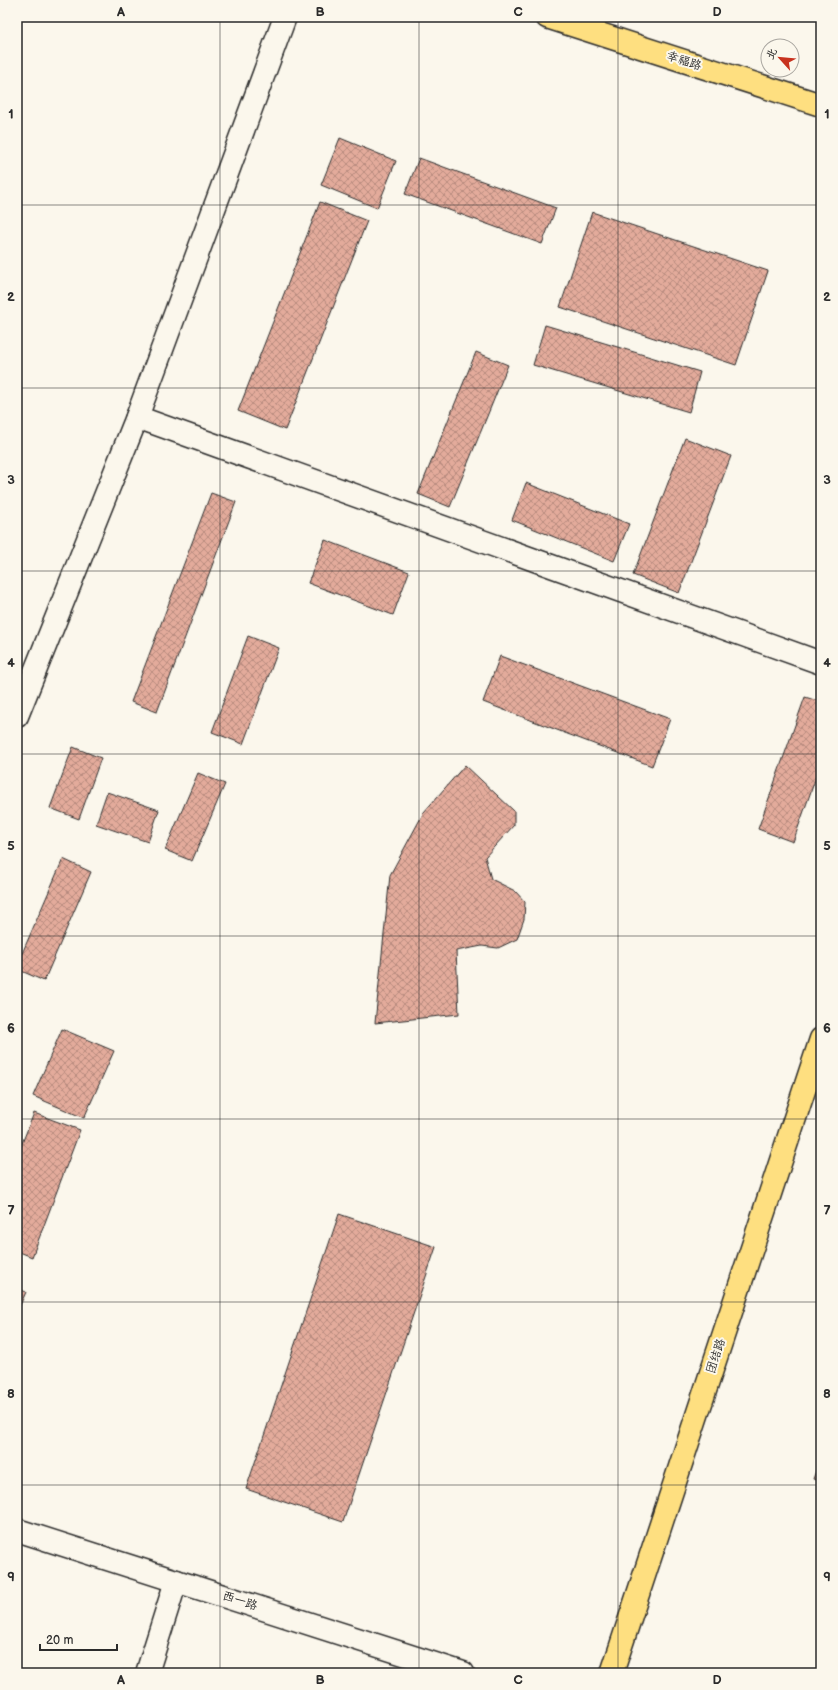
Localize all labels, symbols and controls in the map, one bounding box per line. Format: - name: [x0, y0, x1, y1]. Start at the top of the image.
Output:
- text: A: [116, 4, 125, 20]
- text: B: [315, 4, 325, 20]
- text: C: [513, 4, 523, 20]
- text: D: [712, 4, 722, 20]
- north arrow: [760, 38, 800, 78]
- text: 北: [763, 46, 780, 62]
- street label: 幸福路: [665, 48, 703, 74]
- text: 1: [8, 106, 14, 122]
- text: 1: [824, 106, 830, 122]
- text: 2: [7, 289, 15, 305]
- text: 2: [823, 289, 831, 305]
- text: 3: [7, 472, 15, 488]
- text: 3: [823, 472, 831, 488]
- text: 4: [7, 655, 15, 671]
- text: 4: [823, 655, 831, 671]
- text: 5: [7, 838, 15, 854]
- text: 5: [823, 838, 831, 854]
- text: 6: [7, 1020, 15, 1036]
- text: 6: [823, 1020, 831, 1036]
- text: 7: [7, 1203, 15, 1219]
- text: 7: [823, 1203, 831, 1219]
- street label: 团结路: [703, 1337, 729, 1375]
- text: 8: [7, 1386, 15, 1402]
- text: 8: [823, 1386, 831, 1402]
- text: 9: [7, 1569, 15, 1585]
- text: 9: [823, 1569, 831, 1585]
- street label: 西一路: [221, 1588, 259, 1614]
- scale bar: [40, 1626, 117, 1652]
- text: 20 m: [46, 1633, 73, 1648]
- text: A: [116, 1672, 125, 1688]
- text: B: [315, 1672, 325, 1688]
- text: C: [513, 1672, 523, 1688]
- text: D: [712, 1672, 722, 1688]

